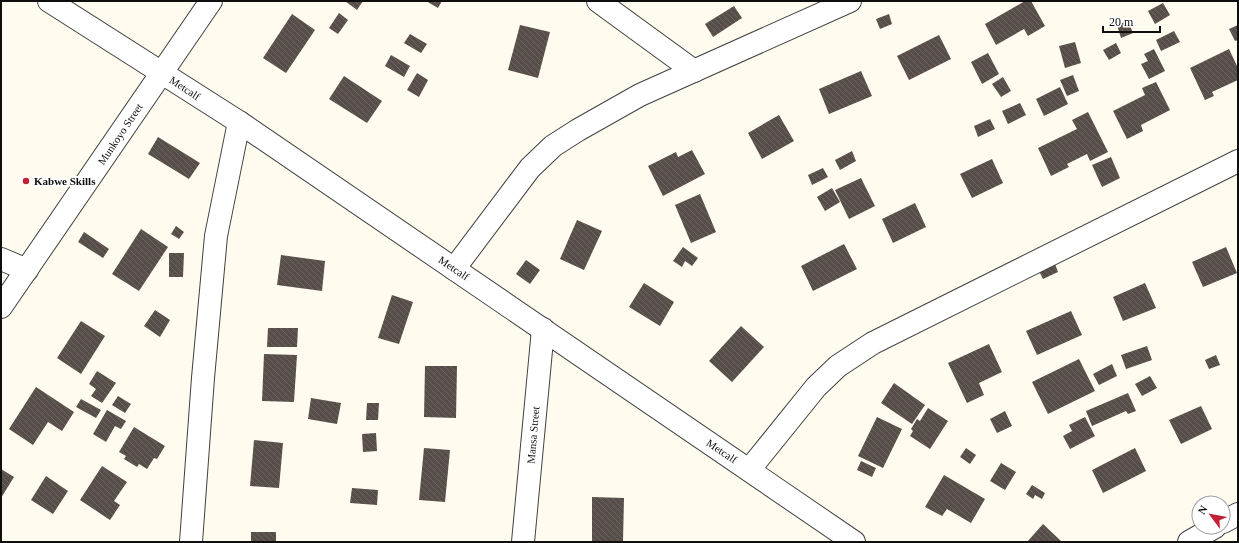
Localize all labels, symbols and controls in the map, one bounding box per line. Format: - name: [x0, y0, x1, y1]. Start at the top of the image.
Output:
- scale bar: [1103, 8, 1160, 34]
- text: 20 m: [1109, 15, 1134, 29]
- street label: Metcalf: [167, 74, 203, 103]
- street label: Munkoyo Street: [95, 101, 145, 167]
- place label: Kabwe Skills: [34, 175, 96, 187]
- marker: Kabwe Skills: [21, 176, 31, 186]
- street label: Metcalf: [436, 253, 472, 283]
- street label: Mansa Street: [525, 406, 541, 464]
- street label: Metcalf: [704, 436, 740, 466]
- north arrow: [1191, 495, 1231, 535]
- text: N: [1195, 503, 1210, 516]

